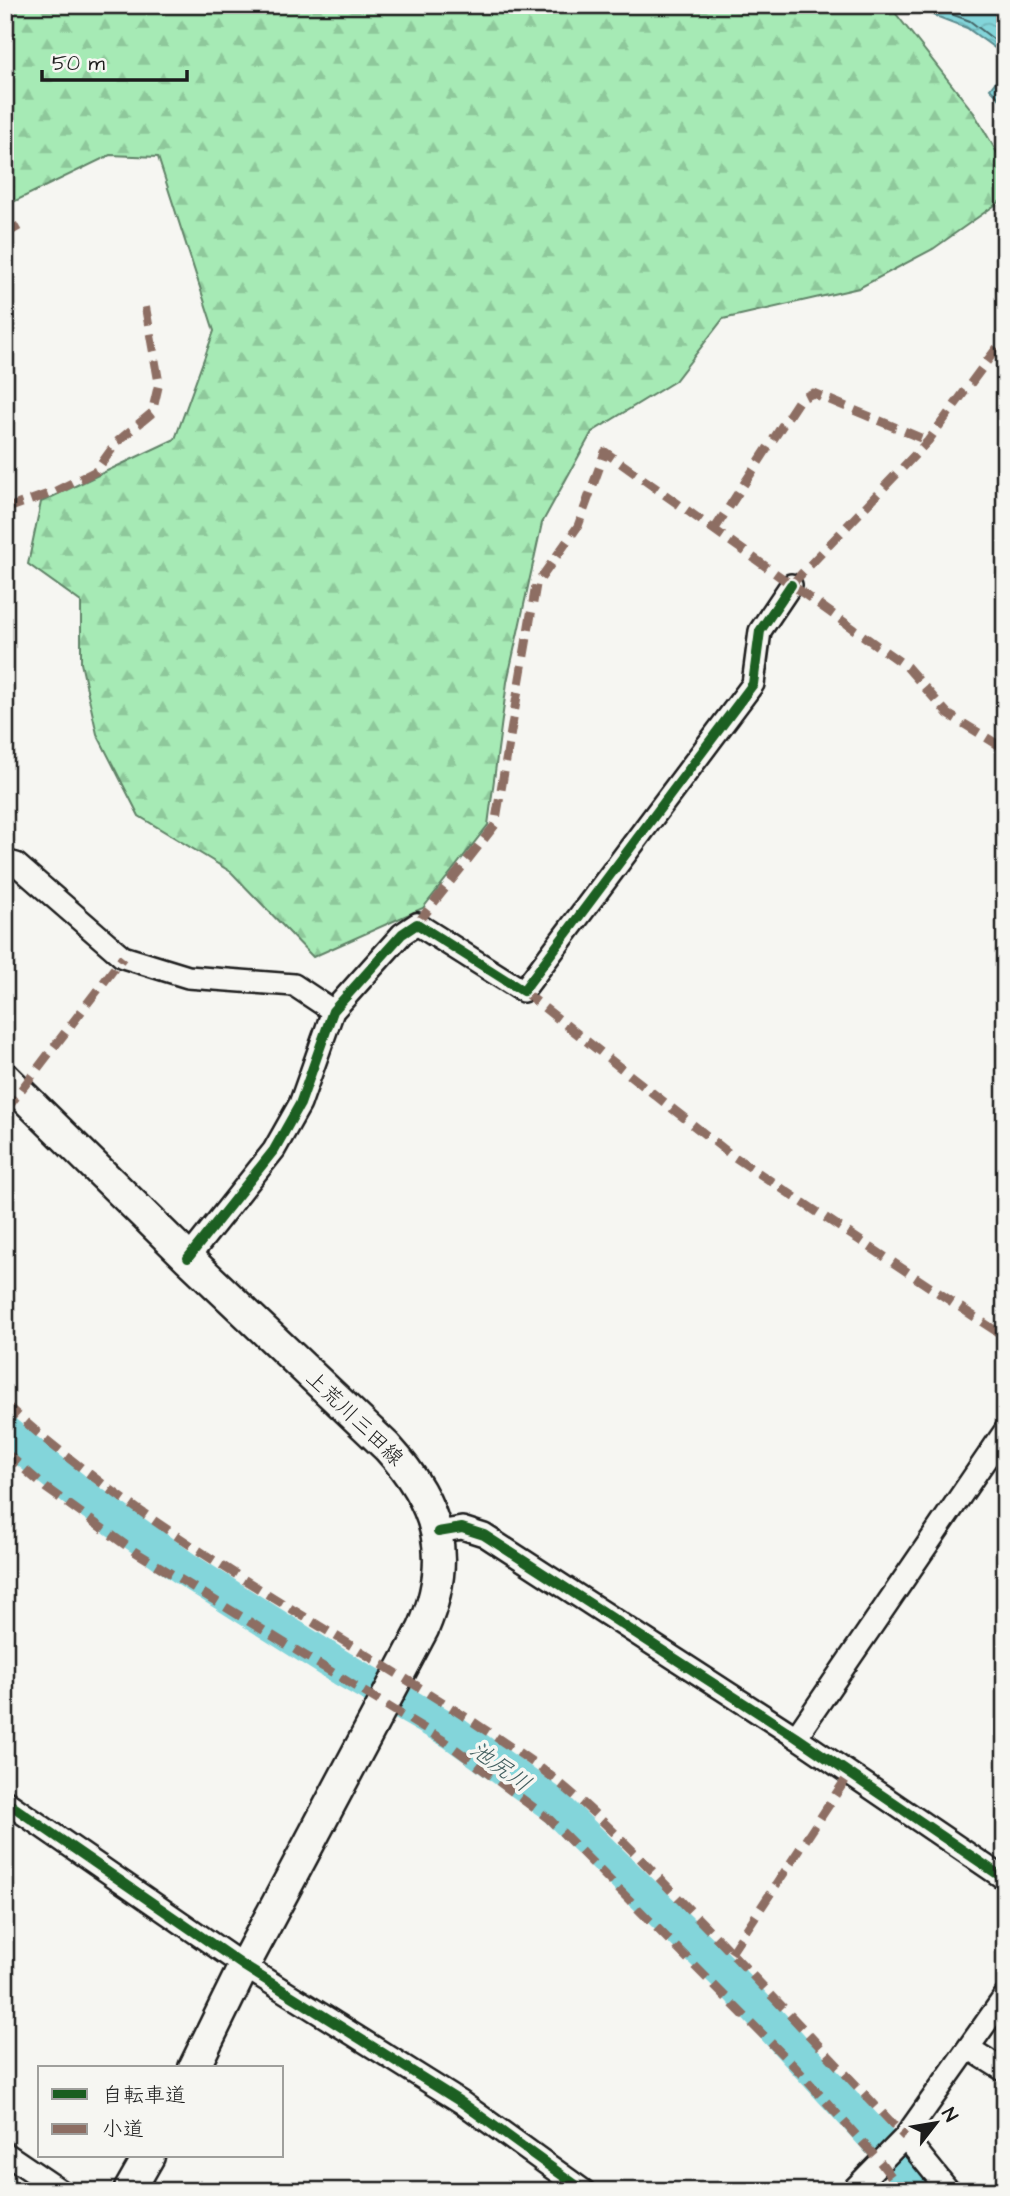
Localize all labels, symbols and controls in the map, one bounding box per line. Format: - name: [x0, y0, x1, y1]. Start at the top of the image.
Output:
- scale bar: [42, 38, 187, 82]
- text: 50 m: [52, 49, 106, 78]
- street label: 上荒川三田線: [299, 1364, 410, 1473]
- water label: 池尻川: [463, 1734, 538, 1800]
- legend: [38, 2066, 284, 2158]
- text: 自転車道: [102, 2081, 186, 2110]
- north arrow: [902, 2088, 972, 2158]
- text: N: [935, 2103, 964, 2127]
- text: 小道: [102, 2115, 144, 2144]

